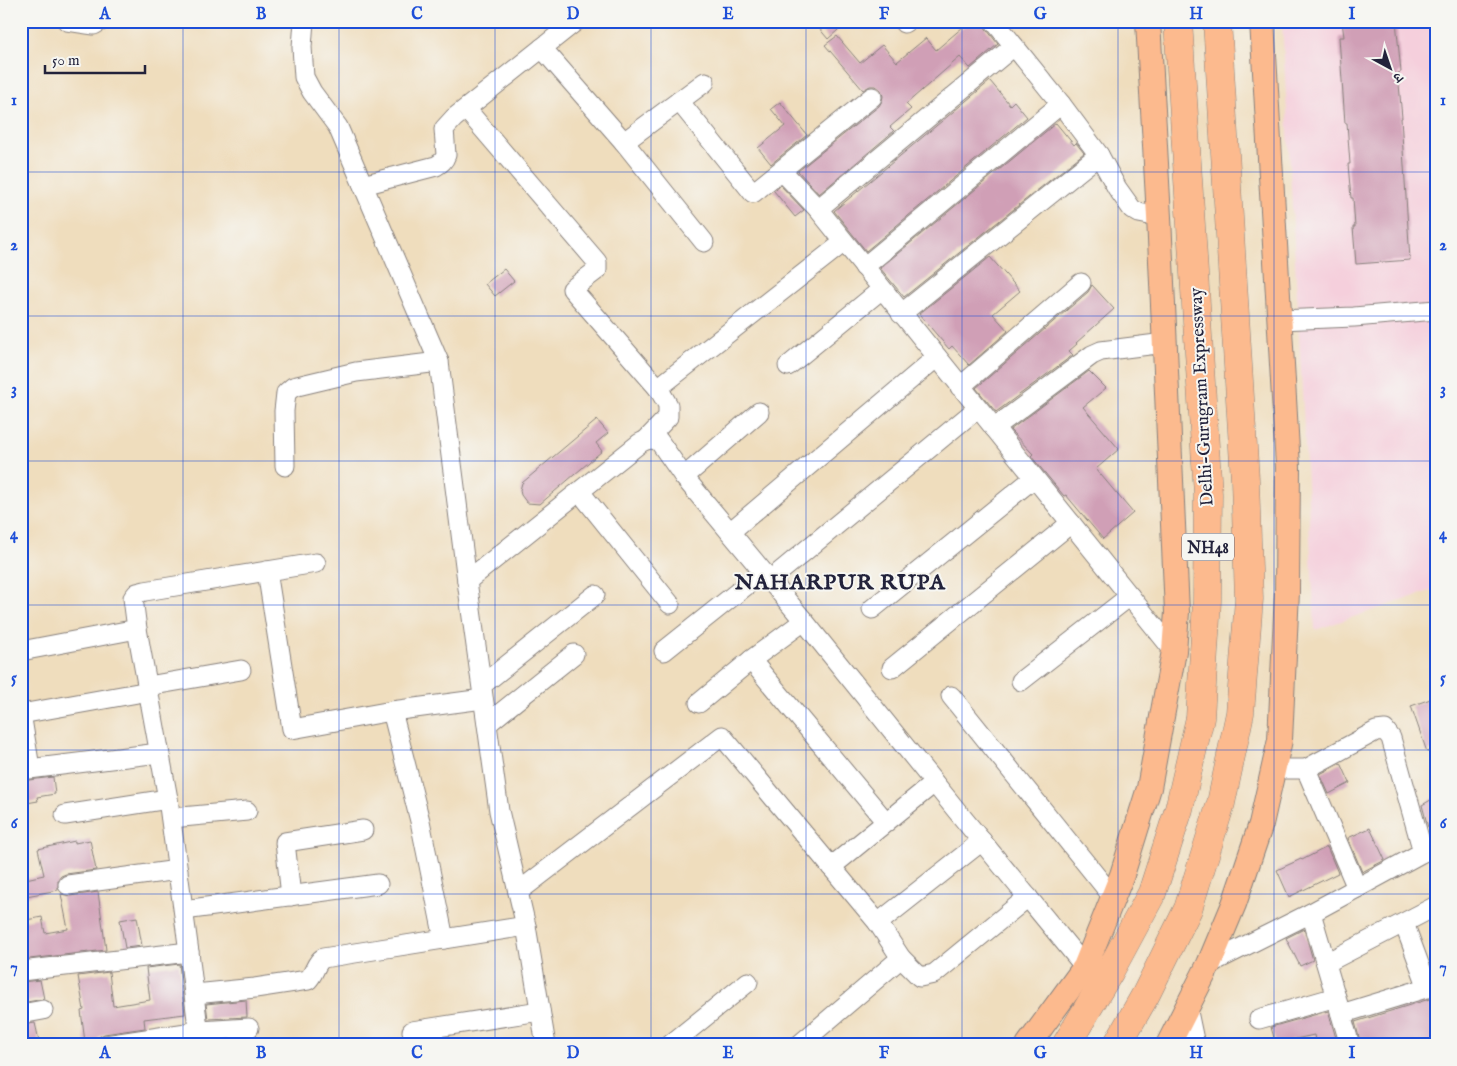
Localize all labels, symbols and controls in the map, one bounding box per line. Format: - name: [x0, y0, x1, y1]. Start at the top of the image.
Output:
- text: A: [99, 5, 112, 25]
- text: B: [256, 5, 267, 25]
- text: C: [411, 5, 423, 25]
- text: D: [567, 5, 580, 25]
- text: E: [722, 5, 734, 25]
- text: F: [879, 5, 890, 25]
- text: G: [1034, 5, 1047, 25]
- text: H: [1189, 5, 1203, 25]
- text: I: [1349, 5, 1356, 25]
- scale bar: [45, 42, 145, 74]
- north arrow: [1364, 42, 1414, 92]
- text: 50 m: [52, 51, 80, 70]
- text: उ: [1389, 67, 1407, 87]
- text: 1: [11, 91, 17, 111]
- text: 1: [1440, 91, 1446, 111]
- text: 2: [10, 236, 18, 256]
- text: 2: [1439, 236, 1447, 256]
- street label: Delhi-Gurugram Expressway: [1185, 287, 1220, 507]
- text: 3: [11, 380, 17, 400]
- text: 3: [1440, 380, 1446, 400]
- text: 4: [10, 525, 19, 545]
- text: 4: [1439, 525, 1448, 545]
- road number: NH48: [1182, 534, 1234, 560]
- district label: NAHARPUR RUPA: [733, 569, 946, 597]
- text: 5: [11, 669, 17, 689]
- text: 5: [1440, 669, 1446, 689]
- text: 6: [11, 814, 19, 834]
- text: 6: [1440, 814, 1448, 834]
- text: 7: [10, 958, 18, 978]
- text: 7: [1439, 958, 1447, 978]
- text: A: [99, 1044, 112, 1064]
- text: B: [256, 1044, 267, 1064]
- text: C: [411, 1044, 423, 1064]
- text: D: [567, 1044, 580, 1064]
- text: E: [722, 1044, 734, 1064]
- text: F: [879, 1044, 890, 1064]
- text: G: [1034, 1044, 1047, 1064]
- text: H: [1189, 1044, 1203, 1064]
- text: I: [1349, 1044, 1356, 1064]

